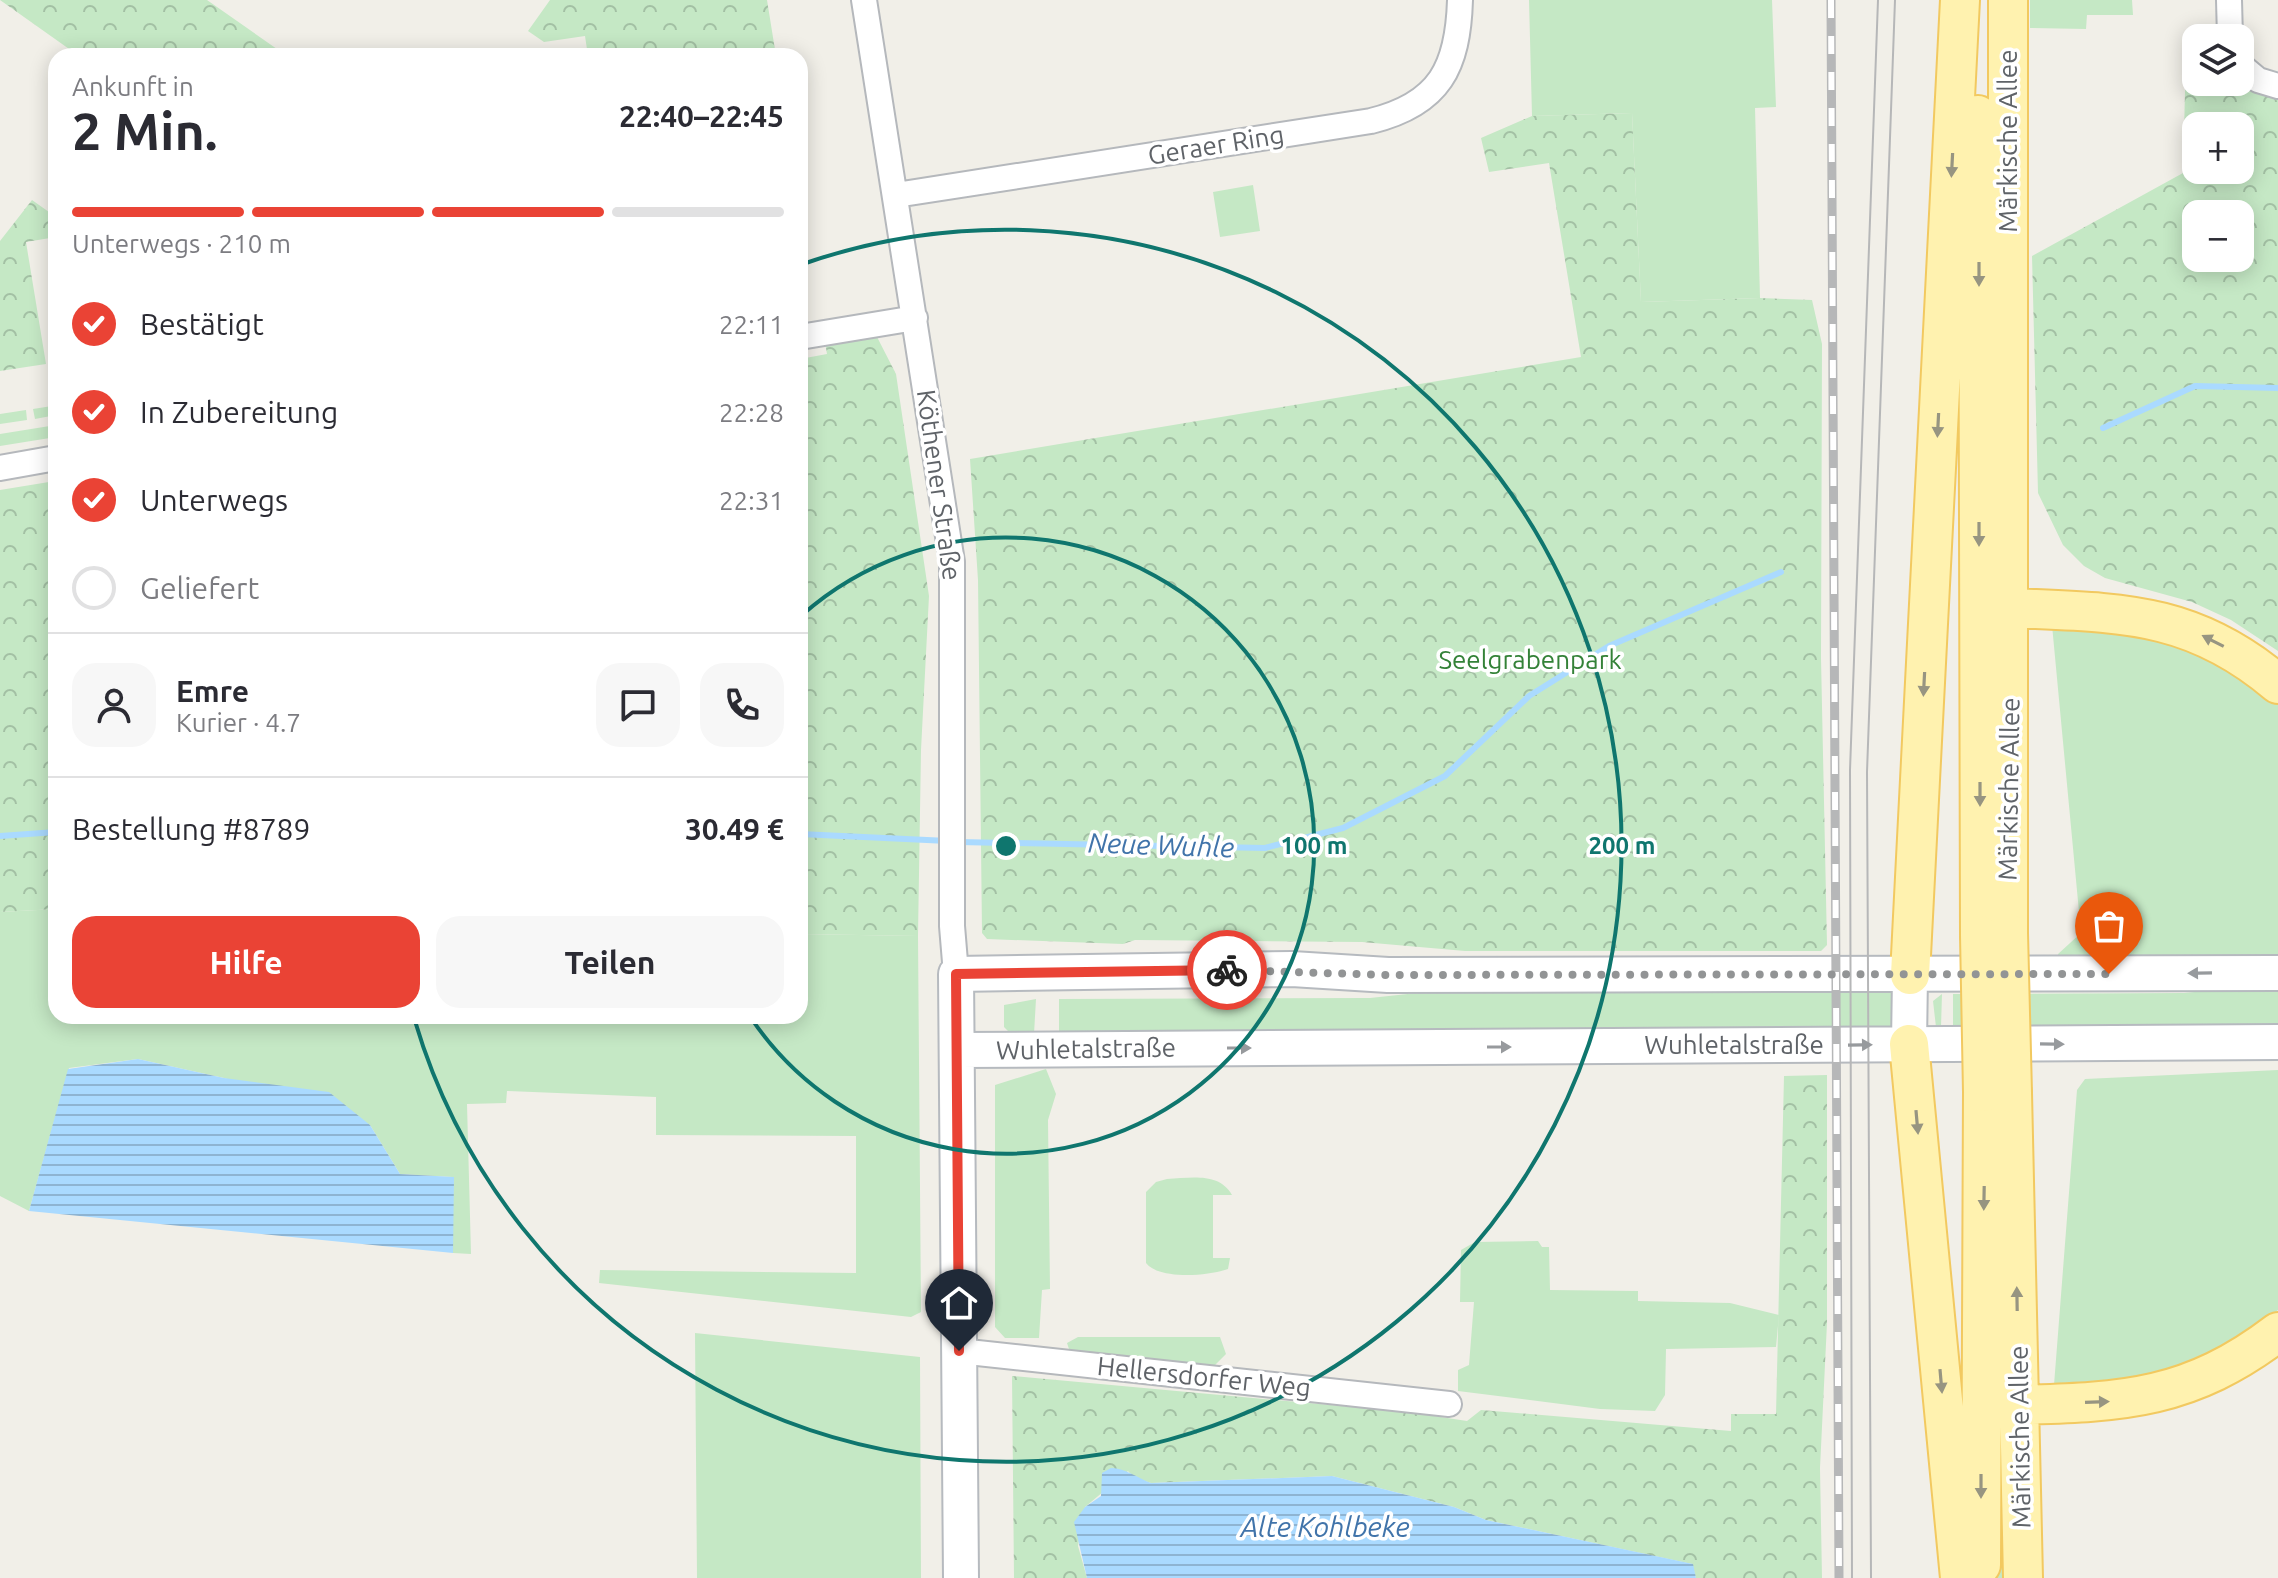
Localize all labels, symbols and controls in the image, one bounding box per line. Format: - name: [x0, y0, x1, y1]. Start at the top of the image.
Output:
- map controls: [2182, 24, 2254, 272]
- button: layers: [2182, 24, 2254, 96]
- street label: Märkische Allee: [1993, 49, 2022, 233]
- text: Ankunft in: [72, 72, 194, 101]
- text: 22:40–22:45: [619, 99, 784, 133]
- text: 2 Min.: [72, 102, 218, 160]
- button: +: [2182, 112, 2254, 184]
- street label: Geraer Ring: [1146, 119, 1286, 170]
- one-way arrow: [1945, 153, 1958, 178]
- button: −: [2182, 200, 2254, 272]
- text: Unterwegs · 210 m: [72, 229, 291, 258]
- one-way arrow: [1972, 262, 1985, 287]
- icon: check: [72, 302, 116, 346]
- text: Bestätigt: [140, 307, 264, 341]
- text: 22:11: [719, 310, 784, 339]
- street label: Köthener Straße: [912, 388, 967, 582]
- icon: check: [72, 390, 116, 434]
- text: In Zubereitung: [140, 395, 338, 429]
- text: 22:28: [719, 398, 784, 427]
- one-way arrow: [1931, 413, 1944, 438]
- icon: check: [72, 478, 116, 522]
- text: Unterwegs: [140, 483, 288, 517]
- text: 22:31: [719, 486, 784, 515]
- one-way arrow: [1973, 522, 1985, 547]
- text: Geliefert: [140, 571, 259, 605]
- one-way arrow: [2202, 634, 2225, 648]
- park label: Seelgrabenpark: [1438, 645, 1622, 674]
- button: person: [72, 663, 156, 747]
- button: chat: [596, 663, 680, 747]
- button: phone: [700, 663, 784, 747]
- one-way arrow: [1918, 672, 1931, 697]
- text: Emre: [176, 674, 249, 708]
- street label: Märkische Allee: [1992, 697, 2025, 881]
- text: Kurier · 4.7: [176, 708, 301, 737]
- one-way arrow: [1974, 782, 1986, 807]
- text: Bestellung #8789: [72, 812, 310, 846]
- text: 30.49 €: [685, 812, 784, 846]
- water label: Neue Wuhle: [1087, 826, 1235, 863]
- centre of rings: [992, 832, 1020, 860]
- text: 100 m: [1281, 832, 1347, 859]
- text: 200 m: [1589, 832, 1655, 859]
- pin: [2075, 892, 2143, 974]
- icon: bag: [2087, 904, 2131, 948]
- button: Hilfe: [72, 916, 420, 1008]
- button: Teilen: [436, 916, 784, 1008]
- courier: [1187, 930, 1267, 1010]
- icon: bike: [1205, 948, 1249, 992]
- one-way arrow: [2187, 967, 2212, 980]
- street label: Wuhletalstraße: [1644, 1030, 1824, 1059]
- street label: Wuhletalstraße: [996, 1032, 1176, 1065]
- one-way arrow: [2040, 1038, 2065, 1050]
- one-way arrow: [1848, 1039, 1873, 1051]
- one-way arrow: [1487, 1040, 1512, 1053]
- one-way arrow: [1227, 1042, 1252, 1054]
- one-way arrow: [1910, 1110, 1923, 1135]
- one-way arrow: [1978, 1186, 1990, 1211]
- pin: [925, 1269, 993, 1351]
- icon: home: [937, 1281, 981, 1325]
- one-way arrow: [2011, 1286, 2024, 1311]
- street label: Märkische Allee: [2003, 1345, 2036, 1529]
- street label: Hellersdorfer Weg: [1096, 1351, 1312, 1402]
- one-way arrow: [1935, 1369, 1948, 1394]
- one-way arrow: [2085, 1395, 2110, 1408]
- one-way arrow: [1975, 1474, 1987, 1499]
- water label: Alte Kohlbeke: [1238, 1511, 1410, 1542]

